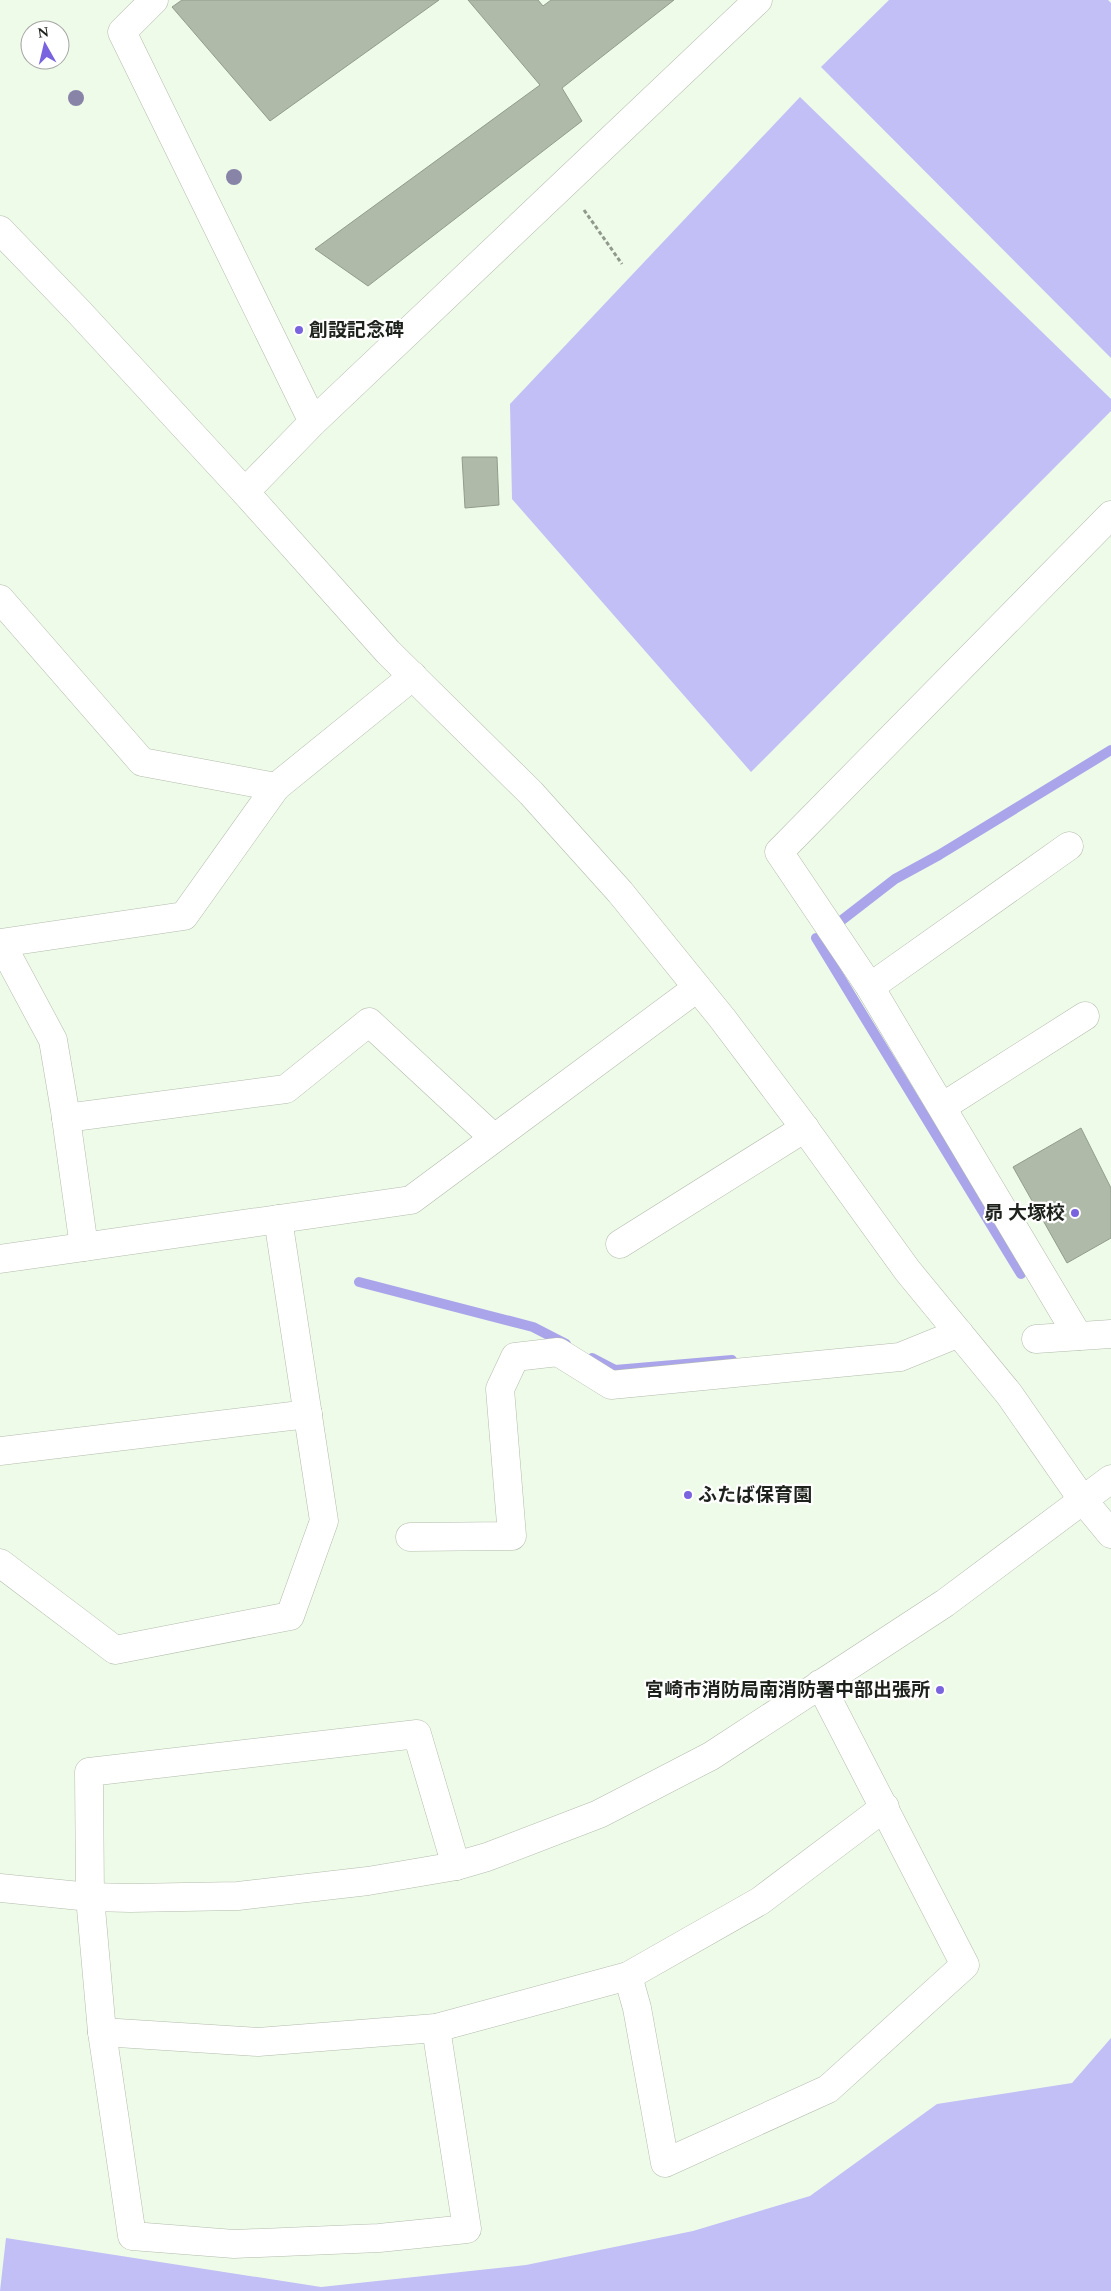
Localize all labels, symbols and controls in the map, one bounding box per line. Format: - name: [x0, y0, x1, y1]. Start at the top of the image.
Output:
- north arrow: [20, 20, 70, 70]
- text: N: [36, 21, 50, 44]
- place label: 創設記念碑: [309, 316, 404, 345]
- marker: 創設記念碑: [293, 324, 305, 336]
- place label: 昴 大塚校: [984, 1199, 1065, 1228]
- marker: 昴 大塚校: [1069, 1207, 1081, 1219]
- place label: ふたば保育園: [698, 1481, 812, 1510]
- marker: ふたば保育園: [682, 1489, 694, 1501]
- place label: 宮崎市消防局南消防署中部出張所: [645, 1676, 930, 1705]
- marker: 宮崎市消防局南消防署中部出張所: [934, 1684, 946, 1696]

